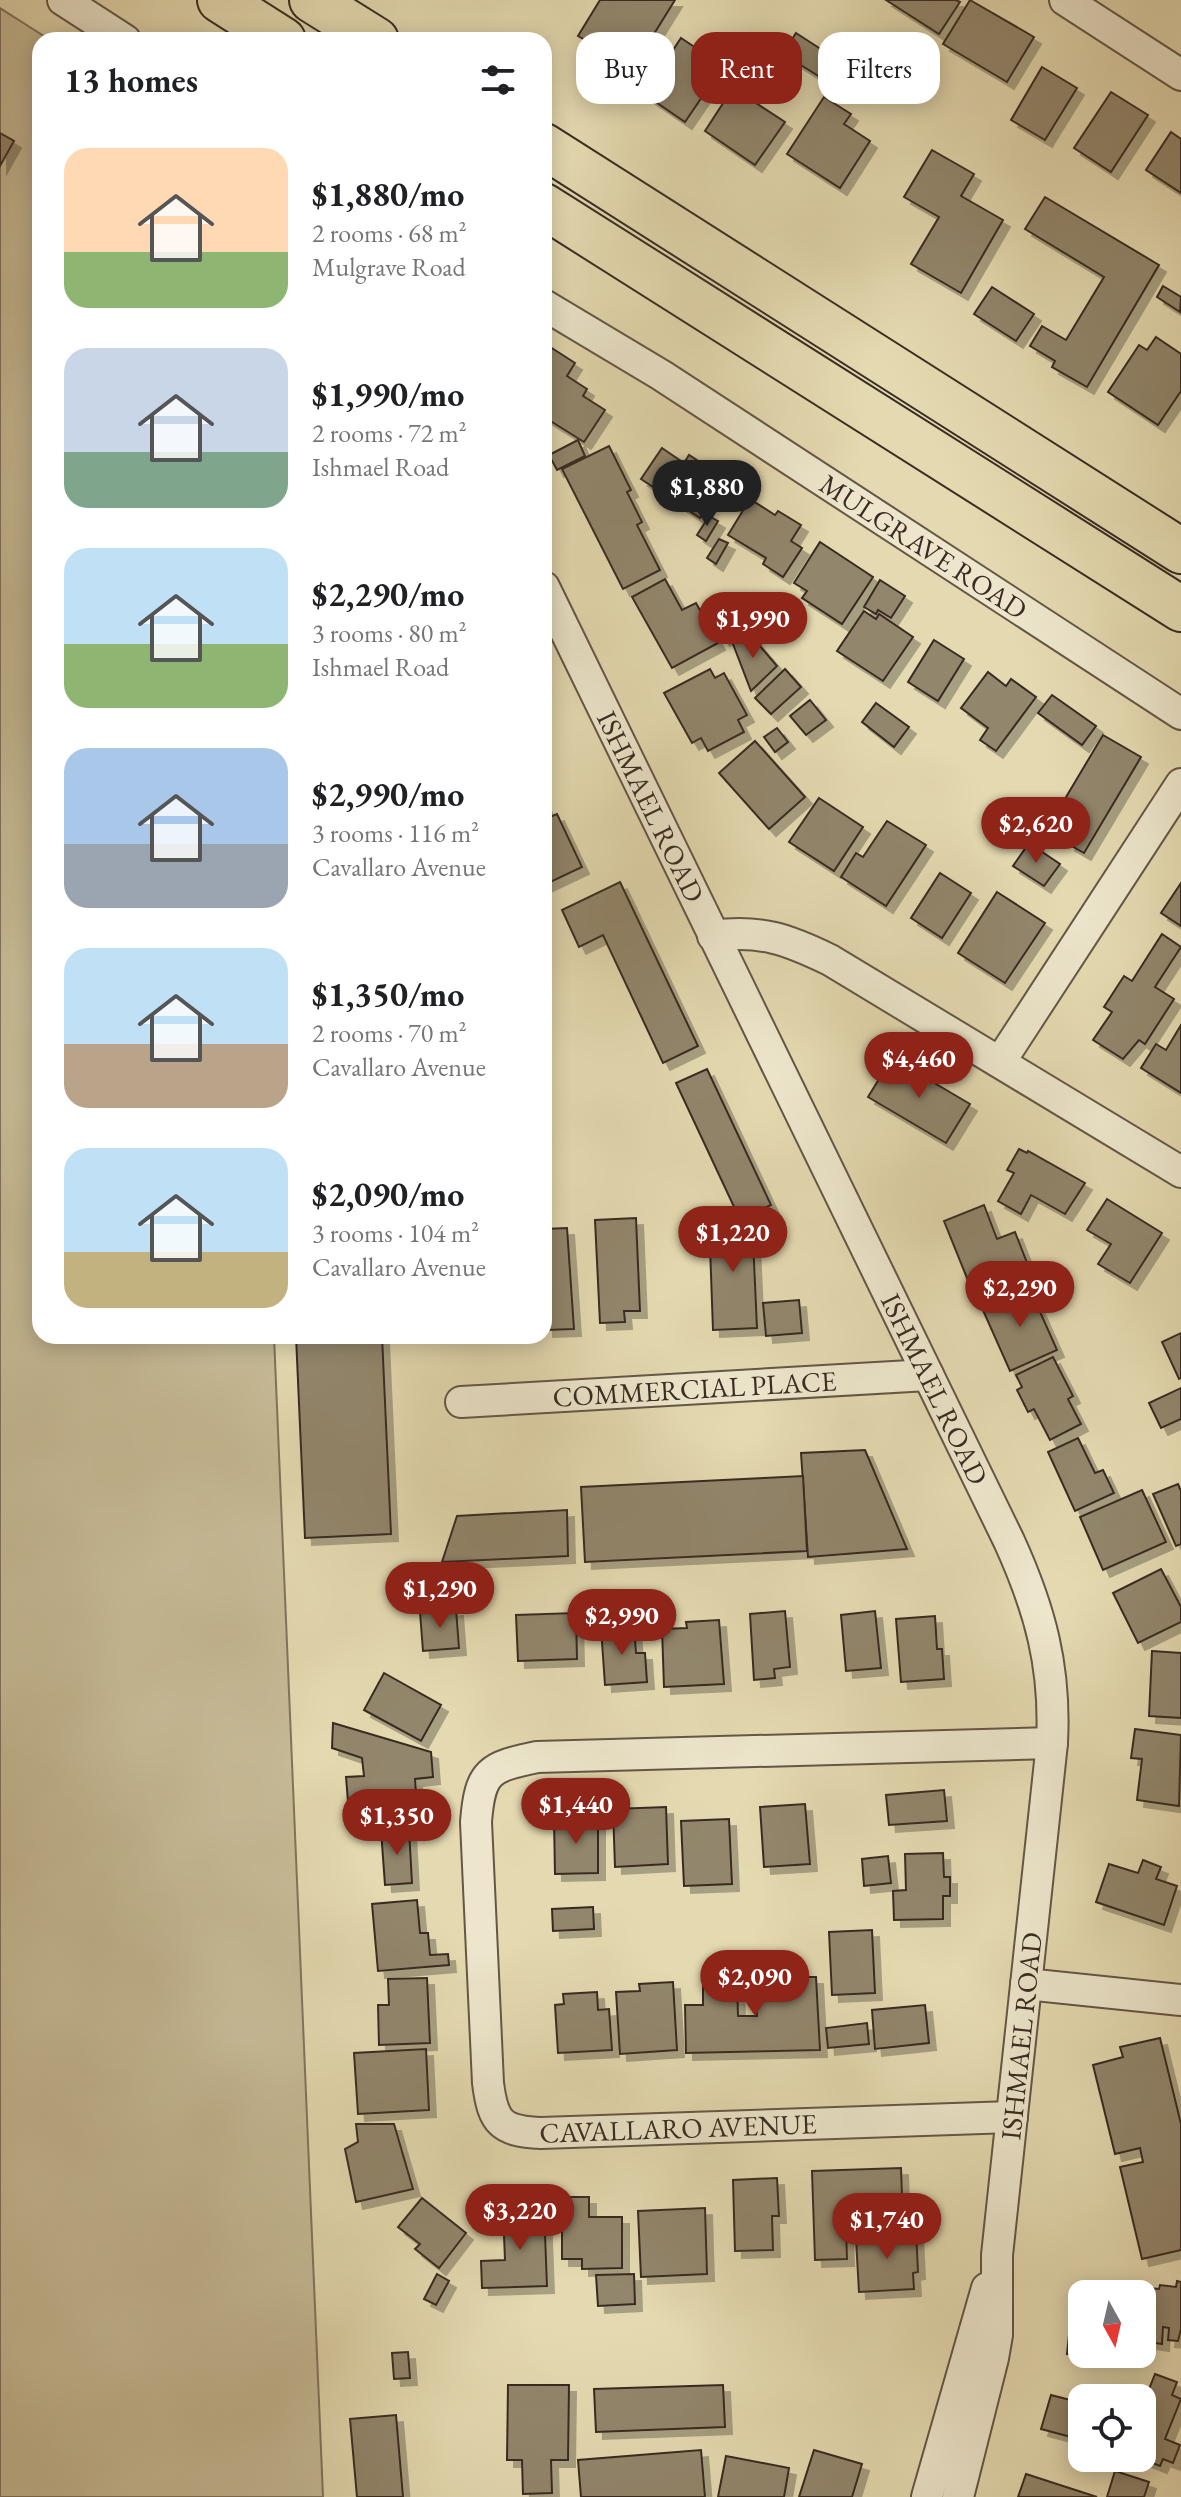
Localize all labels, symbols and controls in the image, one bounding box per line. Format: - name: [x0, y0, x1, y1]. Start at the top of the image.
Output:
- chip: Buy: [576, 32, 675, 104]
- chip: Rent: [691, 32, 802, 104]
- chip: Filters: [818, 32, 940, 104]
- text: 13 homes: [64, 58, 198, 102]
- icon: filters: [476, 58, 520, 102]
- text: $1,880/mo: [312, 172, 464, 216]
- icon: home: [128, 180, 224, 276]
- text: 2 rooms · 68 m²: [312, 216, 467, 250]
- text: Mulgrave Road: [312, 250, 466, 284]
- text: $1,990/mo: [312, 372, 464, 416]
- icon: home: [128, 380, 224, 476]
- text: 2 rooms · 72 m²: [312, 416, 467, 450]
- text: Ishmael Road: [312, 450, 449, 484]
- pin: $1,880: [642, 460, 772, 528]
- street label: MULGRAVE ROAD: [813, 466, 1034, 627]
- text: $1,880: [670, 469, 744, 503]
- text: $2,290/mo: [312, 572, 464, 616]
- icon: home: [128, 580, 224, 676]
- pin: $1,990: [688, 592, 818, 660]
- text: $1,990: [716, 601, 790, 635]
- text: 3 rooms · 80 m²: [312, 616, 467, 650]
- text: Ishmael Road: [312, 650, 449, 684]
- street label: ISHMAEL ROAD: [589, 705, 713, 908]
- text: $2,990/mo: [312, 772, 464, 816]
- icon: home: [128, 780, 224, 876]
- pin: $2,620: [971, 797, 1101, 865]
- text: $2,620: [999, 806, 1073, 840]
- text: 3 rooms · 116 m²: [312, 816, 479, 850]
- text: Cavallaro Avenue: [312, 850, 486, 884]
- text: $1,350/mo: [312, 972, 464, 1016]
- icon: home: [128, 980, 224, 1076]
- text: 2 rooms · 70 m²: [312, 1016, 467, 1050]
- pin: $4,460: [854, 1032, 984, 1100]
- text: $4,460: [882, 1041, 956, 1075]
- text: Cavallaro Avenue: [312, 1050, 486, 1084]
- text: $2,090/mo: [312, 1172, 464, 1216]
- icon: home: [128, 1180, 224, 1276]
- pin: $1,220: [668, 1206, 798, 1274]
- text: $1,220: [696, 1215, 770, 1249]
- text: 3 rooms · 104 m²: [312, 1216, 479, 1250]
- text: Cavallaro Avenue: [312, 1250, 486, 1284]
- pin: $2,290: [955, 1261, 1085, 1329]
- text: $2,290: [983, 1270, 1057, 1304]
- street label: ISHMAEL ROAD: [873, 1287, 997, 1490]
- street label: COMMERCIAL PLACE: [552, 1362, 838, 1415]
- pin: $1,290: [375, 1562, 505, 1630]
- text: $1,290: [403, 1571, 477, 1605]
- pin: $2,990: [557, 1589, 687, 1657]
- text: $2,990: [585, 1598, 659, 1632]
- pin: $1,440: [511, 1778, 641, 1846]
- text: $1,440: [539, 1787, 613, 1821]
- pin: $1,350: [332, 1789, 462, 1857]
- text: $1,350: [360, 1798, 434, 1832]
- street label: ISHMAEL ROAD: [992, 1930, 1050, 2142]
- pin: $2,090: [690, 1950, 820, 2018]
- text: $2,090: [718, 1959, 792, 1993]
- street label: CAVALLARO AVENUE: [539, 2105, 818, 2151]
- pin: $3,220: [455, 2184, 585, 2252]
- text: $3,220: [483, 2193, 557, 2227]
- pin: $1,740: [822, 2193, 952, 2261]
- text: $1,740: [850, 2202, 924, 2236]
- north arrow: [1068, 2280, 1156, 2368]
- map controls: [1068, 2280, 1156, 2472]
- button: locate: [1068, 2384, 1156, 2472]

